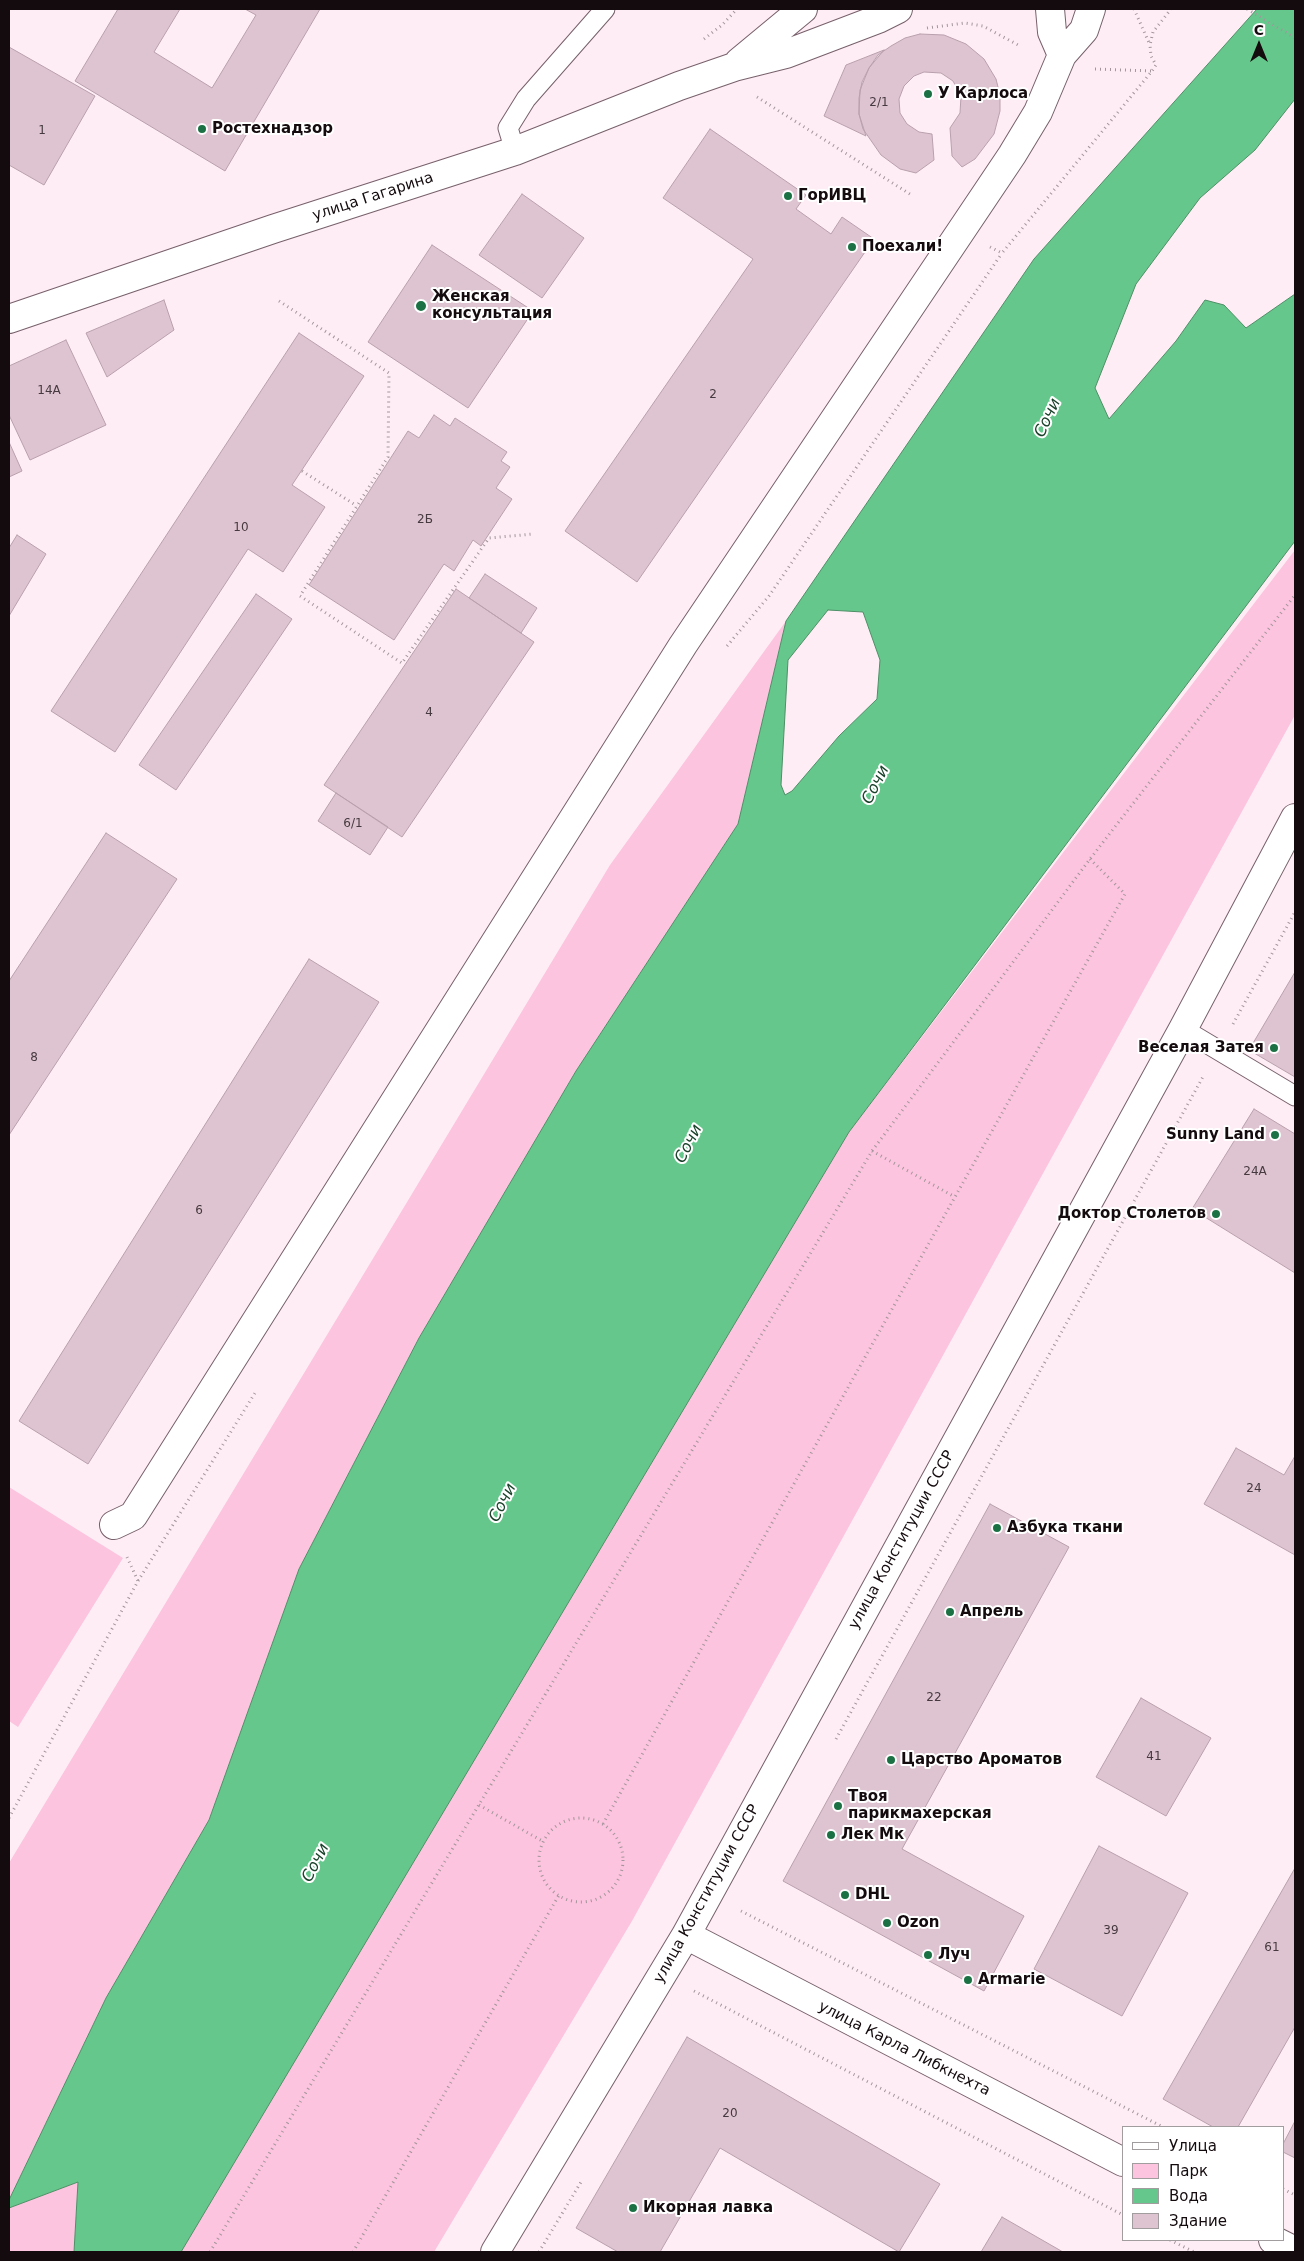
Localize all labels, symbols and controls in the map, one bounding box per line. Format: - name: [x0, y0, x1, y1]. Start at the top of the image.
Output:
- north arrow: [1234, 20, 1284, 70]
- text: С: [1254, 22, 1264, 38]
- place label: У Карлоса: [938, 85, 1028, 103]
- marker: У Карлоса: [922, 88, 934, 100]
- house number: 2/1: [869, 96, 889, 110]
- place label: Ростехнадзор: [212, 120, 333, 138]
- marker: Ростехнадзор: [196, 123, 208, 135]
- house number: 1: [38, 124, 46, 138]
- street label: улица Гагарина: [310, 169, 436, 225]
- place label: ГорИВЦ: [798, 187, 867, 205]
- marker: ГорИВЦ: [782, 190, 794, 202]
- place label: Поехали!: [862, 238, 943, 256]
- marker: Поехали!: [846, 241, 858, 253]
- place label: Женская консультация: [432, 288, 552, 323]
- marker: Женская консультация: [414, 299, 428, 313]
- house number: 14А: [37, 384, 61, 398]
- house number: 2: [709, 388, 717, 402]
- water label: Сочи: [1031, 395, 1065, 441]
- house number: 2Б: [417, 513, 433, 527]
- house number: 10: [233, 521, 249, 535]
- house number: 4: [425, 706, 433, 720]
- water label: Сочи: [858, 762, 894, 808]
- house number: 6/1: [343, 817, 363, 831]
- place label: Веселая Затея: [1138, 1039, 1264, 1057]
- marker: Веселая Затея: [1268, 1042, 1280, 1054]
- house number: 8: [30, 1051, 38, 1065]
- water label: Сочи: [671, 1121, 707, 1167]
- place label: Sunny Land: [1166, 1126, 1265, 1144]
- marker: Sunny Land: [1269, 1129, 1281, 1141]
- house number: 24А: [1243, 1165, 1267, 1179]
- house number: 6: [195, 1204, 203, 1218]
- place label: Доктор Столетов: [1058, 1205, 1206, 1223]
- marker: Доктор Столетов: [1210, 1208, 1222, 1220]
- street label: улица Конституции СССР: [845, 1448, 959, 1632]
- water label: Сочи: [485, 1480, 521, 1526]
- house number: 24: [1246, 1482, 1262, 1496]
- place label: Азбука ткани: [1007, 1519, 1123, 1537]
- marker: Азбука ткани: [991, 1522, 1003, 1534]
- place label: Апрель: [960, 1603, 1023, 1621]
- marker: Апрель: [944, 1606, 956, 1618]
- house number: 22: [926, 1691, 942, 1705]
- house number: 41: [1146, 1750, 1162, 1764]
- place label: Царство Ароматов: [901, 1751, 1062, 1769]
- marker: Царство Ароматов: [885, 1754, 897, 1766]
- place label: Твоя парикмахерская: [848, 1788, 992, 1823]
- marker: Твоя парикмахерская: [832, 1800, 844, 1812]
- street label: улица Конституции СССР: [650, 1802, 764, 1986]
- place label: Лек Мк: [841, 1826, 904, 1844]
- marker: Лек Мк: [825, 1829, 837, 1841]
- water label: Сочи: [298, 1840, 334, 1886]
- place label: DHL: [855, 1886, 890, 1904]
- marker: DHL: [839, 1889, 851, 1901]
- place label: Ozon: [897, 1914, 939, 1932]
- marker: Ozon: [881, 1917, 893, 1929]
- house number: 39: [1103, 1924, 1119, 1938]
- house number: 61: [1264, 1941, 1280, 1955]
- place label: Луч: [938, 1946, 971, 1964]
- marker: Луч: [922, 1949, 934, 1961]
- place label: Armarie: [978, 1971, 1045, 1989]
- marker: Armarie: [962, 1974, 974, 1986]
- street label: улица Карла Либкнехта: [815, 1998, 993, 2100]
- house number: 20: [722, 2107, 738, 2121]
- legend: [1122, 2126, 1284, 2241]
- text: Улица: [1169, 2137, 1217, 2155]
- text: Парк: [1169, 2162, 1208, 2180]
- text: Вода: [1169, 2187, 1208, 2205]
- place label: Икорная лавка: [643, 2199, 773, 2217]
- marker: Икорная лавка: [627, 2202, 639, 2214]
- text: Здание: [1169, 2212, 1227, 2230]

